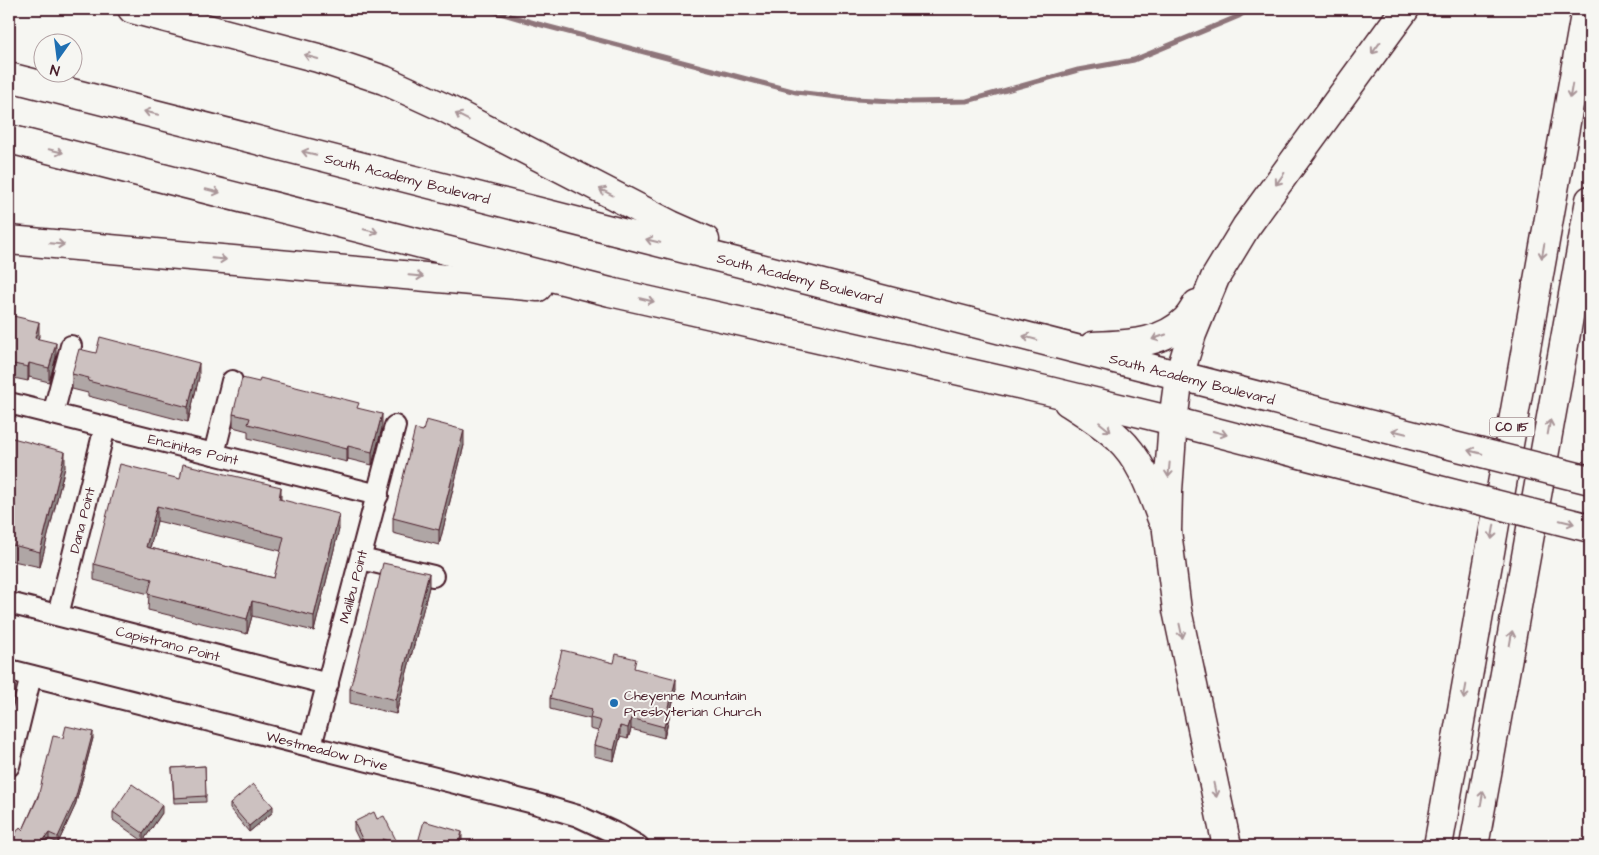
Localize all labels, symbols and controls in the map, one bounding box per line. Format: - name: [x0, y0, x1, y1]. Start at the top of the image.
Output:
- north arrow: [32, 32, 82, 82]
- one-way arrow: [1371, 41, 1382, 55]
- one-way arrow: [304, 51, 320, 61]
- text: N: [48, 59, 62, 80]
- one-way arrow: [1566, 83, 1576, 99]
- one-way arrow: [143, 108, 159, 117]
- one-way arrow: [455, 112, 470, 121]
- one-way arrow: [48, 147, 64, 156]
- one-way arrow: [301, 148, 317, 157]
- street label: South Academy Boulevard: [322, 149, 492, 210]
- one-way arrow: [1275, 172, 1285, 186]
- one-way arrow: [205, 187, 221, 196]
- one-way arrow: [599, 187, 614, 196]
- one-way arrow: [362, 227, 378, 236]
- one-way arrow: [645, 235, 661, 245]
- one-way arrow: [49, 239, 65, 249]
- one-way arrow: [1537, 243, 1547, 259]
- street label: South Academy Boulevard: [715, 248, 884, 310]
- one-way arrow: [211, 254, 227, 263]
- one-way arrow: [408, 272, 424, 281]
- one-way arrow: [639, 296, 655, 305]
- one-way arrow: [1023, 333, 1039, 342]
- one-way arrow: [1152, 333, 1167, 342]
- street label: South Academy Boulevard: [1107, 349, 1277, 411]
- road number: CO 115: [1490, 418, 1534, 437]
- one-way arrow: [1545, 419, 1555, 435]
- one-way arrow: [1098, 422, 1111, 433]
- one-way arrow: [1391, 427, 1407, 436]
- street label: Encinitas Point: [146, 429, 241, 471]
- one-way arrow: [1212, 429, 1228, 438]
- one-way arrow: [1468, 447, 1484, 456]
- one-way arrow: [1165, 461, 1174, 477]
- street label: Dana Point: [65, 485, 101, 555]
- one-way arrow: [1559, 518, 1575, 527]
- one-way arrow: [1488, 523, 1498, 539]
- street label: Malibu Point: [335, 547, 373, 626]
- street label: Capistrano Point: [114, 622, 222, 667]
- one-way arrow: [1177, 622, 1186, 638]
- one-way arrow: [1506, 631, 1516, 647]
- one-way arrow: [1460, 684, 1470, 700]
- place label: Cheyenne Mountain Presbyterian Church: [624, 686, 761, 722]
- marker: Cheyenne Mountain Presbyterian Church: [608, 697, 620, 709]
- street label: Westmeadow Drive: [264, 726, 390, 777]
- one-way arrow: [1211, 781, 1220, 797]
- one-way arrow: [1478, 791, 1488, 807]

